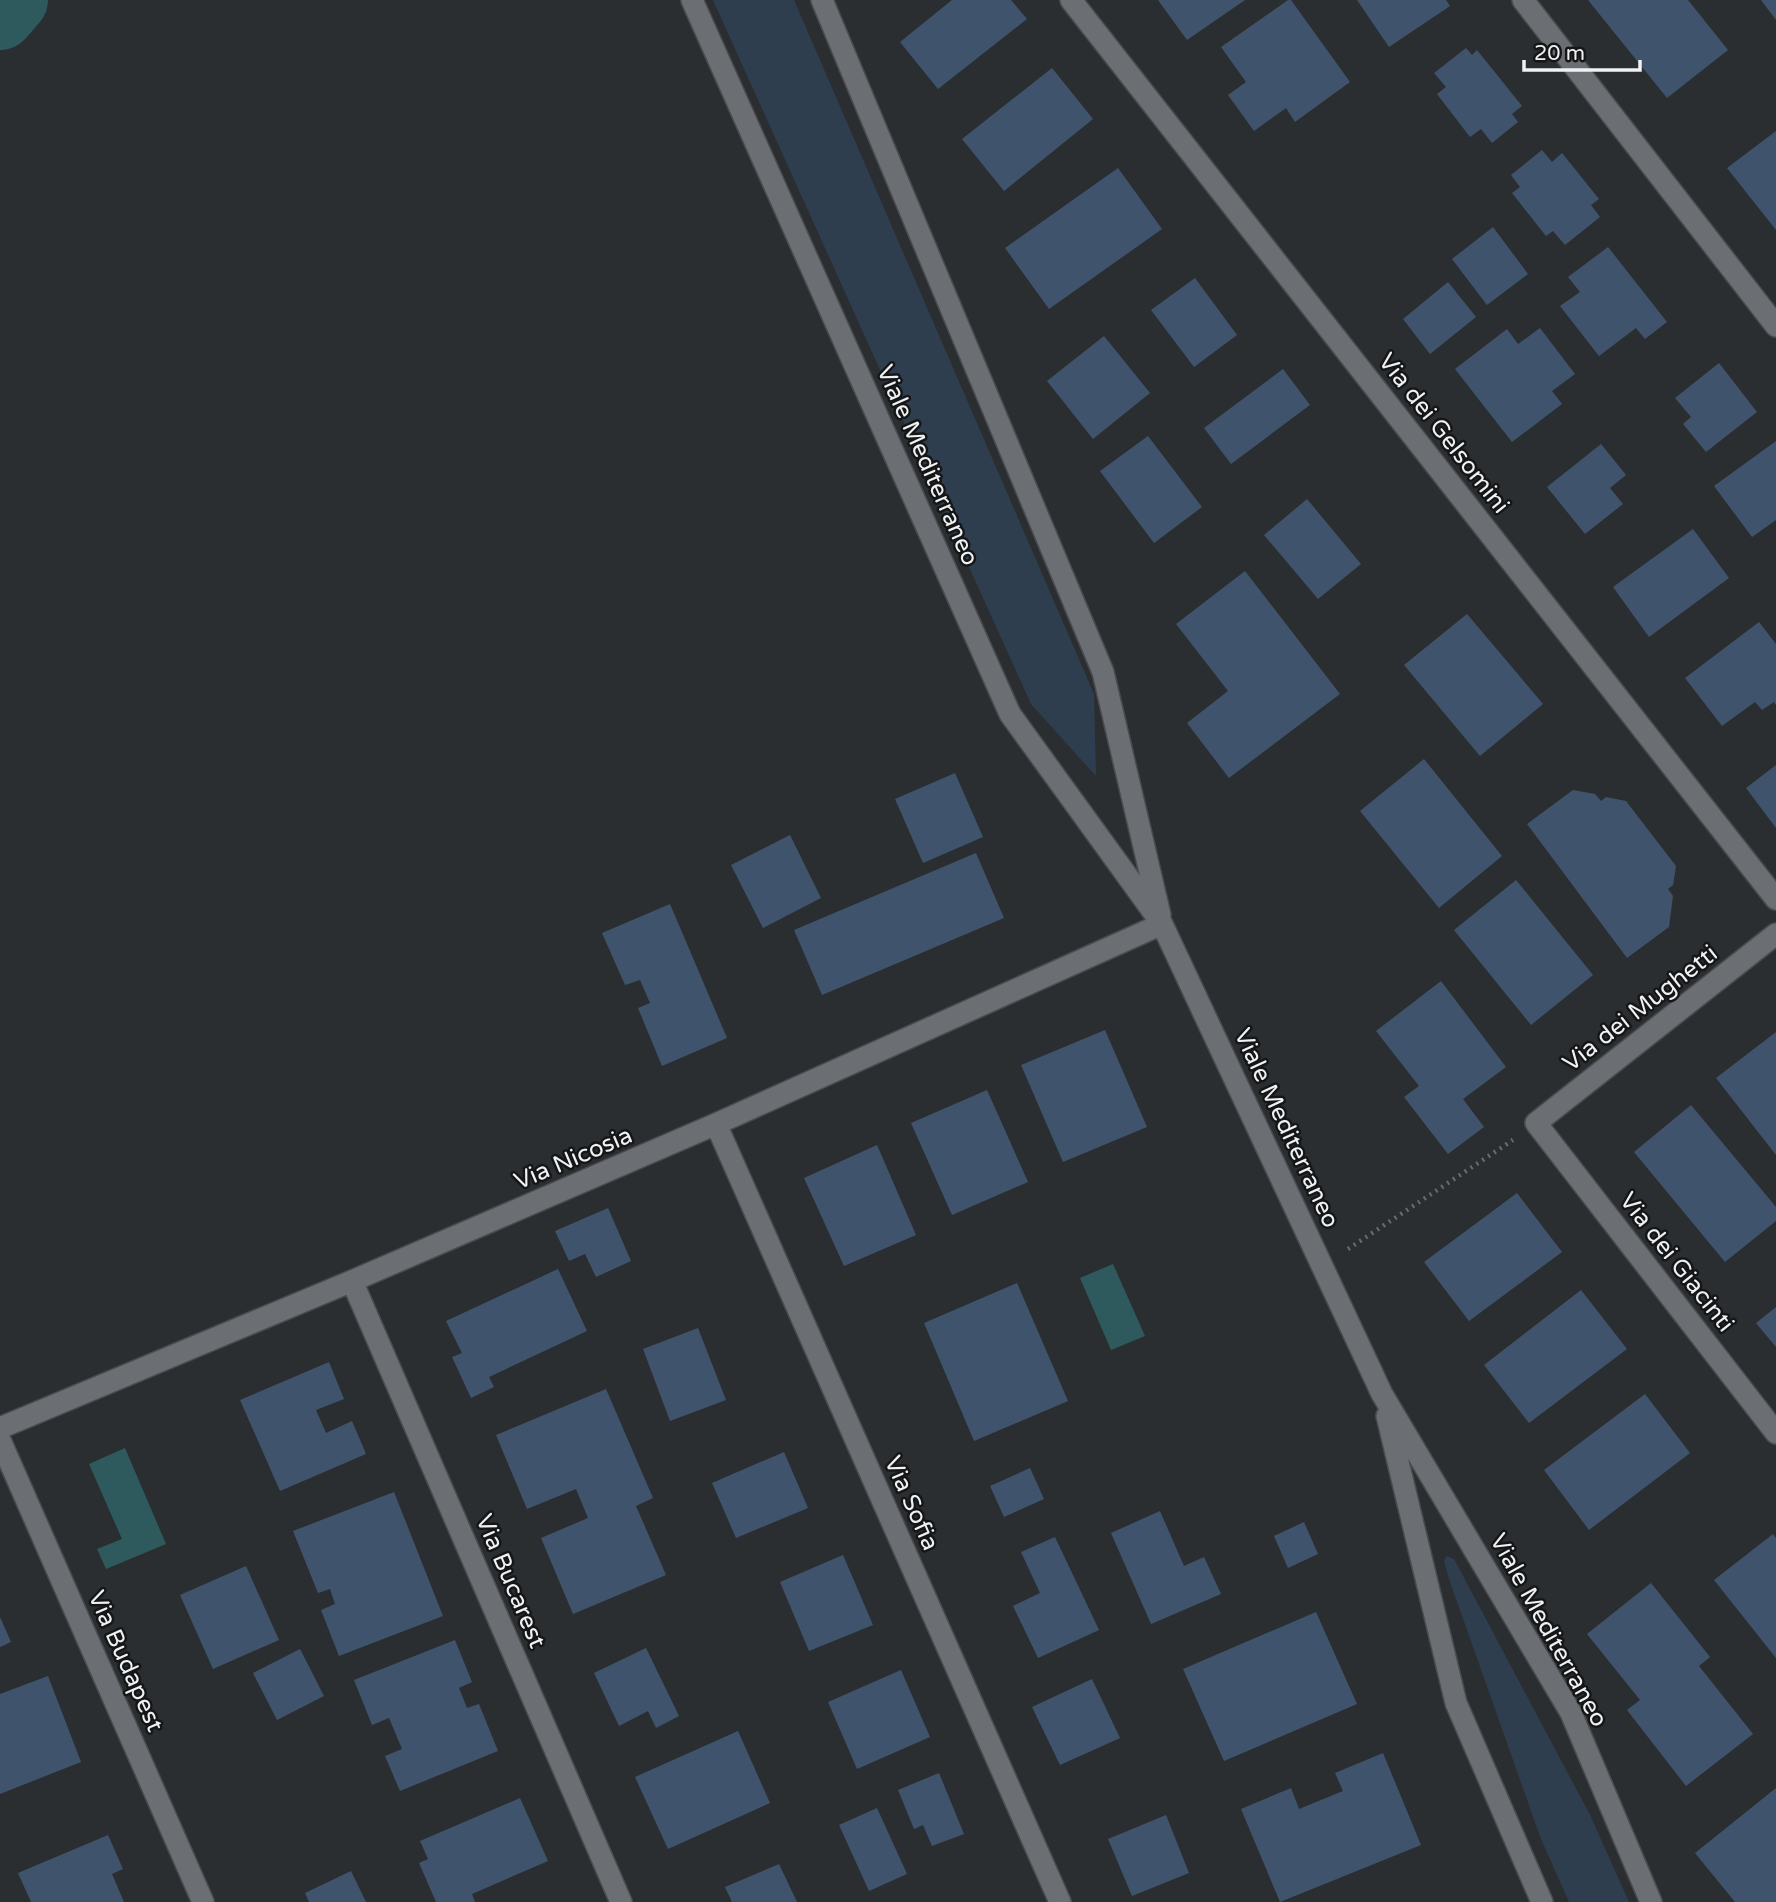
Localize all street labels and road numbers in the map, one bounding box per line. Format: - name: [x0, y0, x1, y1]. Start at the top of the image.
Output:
- street label: Via dei Gelsomini: [1372, 347, 1515, 519]
- street label: Viale Mediterraneo: [870, 360, 985, 570]
- street label: Via dei Mughetti: [1557, 939, 1723, 1078]
- street label: Viale Mediterraneo: [1228, 1024, 1345, 1232]
- street label: Via Nicosia: [510, 1121, 637, 1196]
- street label: Via dei Giacinti: [1613, 1187, 1740, 1338]
- street label: Via Sofia: [878, 1452, 945, 1555]
- street label: Via Bucarest: [469, 1510, 552, 1652]
- street label: Viale Mediterraneo: [1483, 1529, 1614, 1732]
- street label: Via Budapest: [82, 1586, 170, 1736]

